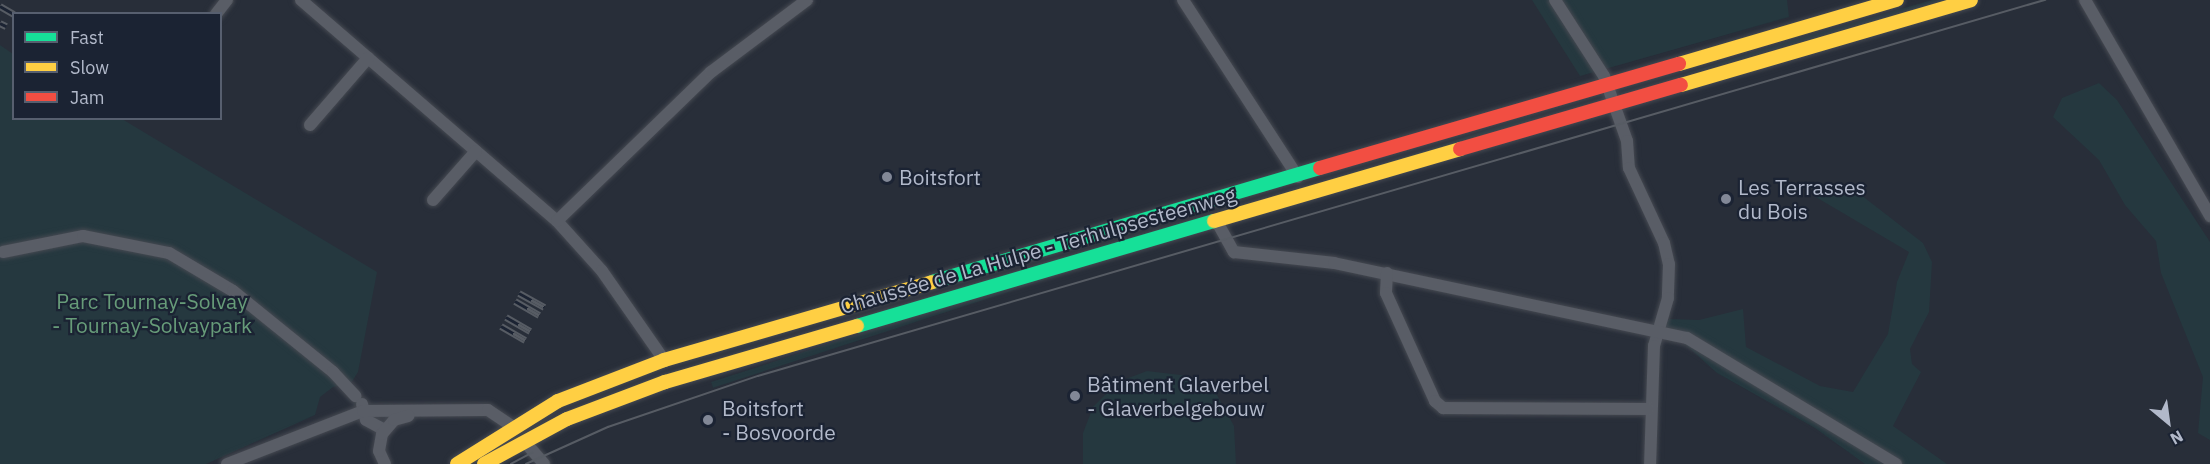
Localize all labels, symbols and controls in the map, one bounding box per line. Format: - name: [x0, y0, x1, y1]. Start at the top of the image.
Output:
- legend: [12, 12, 222, 120]
- text: Fast: [70, 26, 104, 49]
- text: Slow: [70, 56, 109, 79]
- text: Jam: [70, 86, 105, 109]
- place label: Boitsfort: [899, 164, 981, 190]
- marker: Boitsfort: [880, 170, 894, 184]
- place label: Les Terrasses du Bois: [1738, 174, 1866, 224]
- street label: Chaussée de La Hulpe - Terhulpsesteenweg: [837, 181, 1239, 319]
- marker: Les Terrasses du Bois: [1719, 192, 1733, 206]
- park label: Parc Tournay-Solvay - Tournay-Solvaypark: [52, 288, 252, 338]
- place label: Bâtiment Glaverbel - Glaverbelgebouw: [1087, 371, 1269, 421]
- marker: Bâtiment Glaverbel - Glaverbelgebouw: [1068, 389, 1082, 403]
- north arrow: [2138, 392, 2198, 452]
- place label: Boitsfort - Bosvoorde: [722, 395, 836, 445]
- marker: Boitsfort - Bosvoorde: [699, 411, 717, 429]
- text: N: [2167, 426, 2187, 449]

